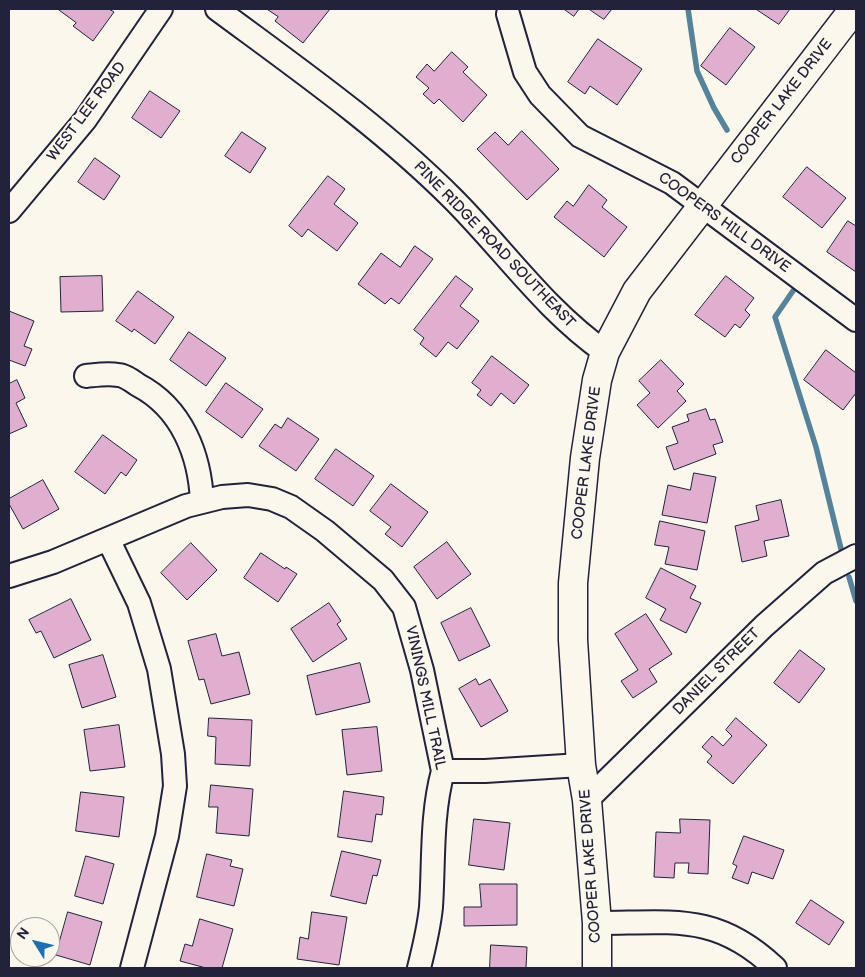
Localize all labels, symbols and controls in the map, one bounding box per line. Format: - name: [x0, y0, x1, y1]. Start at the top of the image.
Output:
- street label: COOPER LAKE DRIVE: [727, 36, 837, 168]
- street label: WEST LEE ROAD: [44, 59, 130, 165]
- street label: PINE RIDGE ROAD SOUTHEAST: [409, 158, 579, 332]
- street label: COOPERS HILL DRIVE: [654, 169, 794, 277]
- street label: COOPER LAKE DRIVE: [569, 385, 605, 541]
- street label: VININGS MILL TRAIL: [401, 624, 449, 772]
- street label: DANIEL STREET: [670, 625, 764, 719]
- street label: COOPER LAKE DRIVE: [577, 788, 605, 944]
- north arrow: [10, 917, 60, 967]
- text: N: [13, 924, 33, 943]

